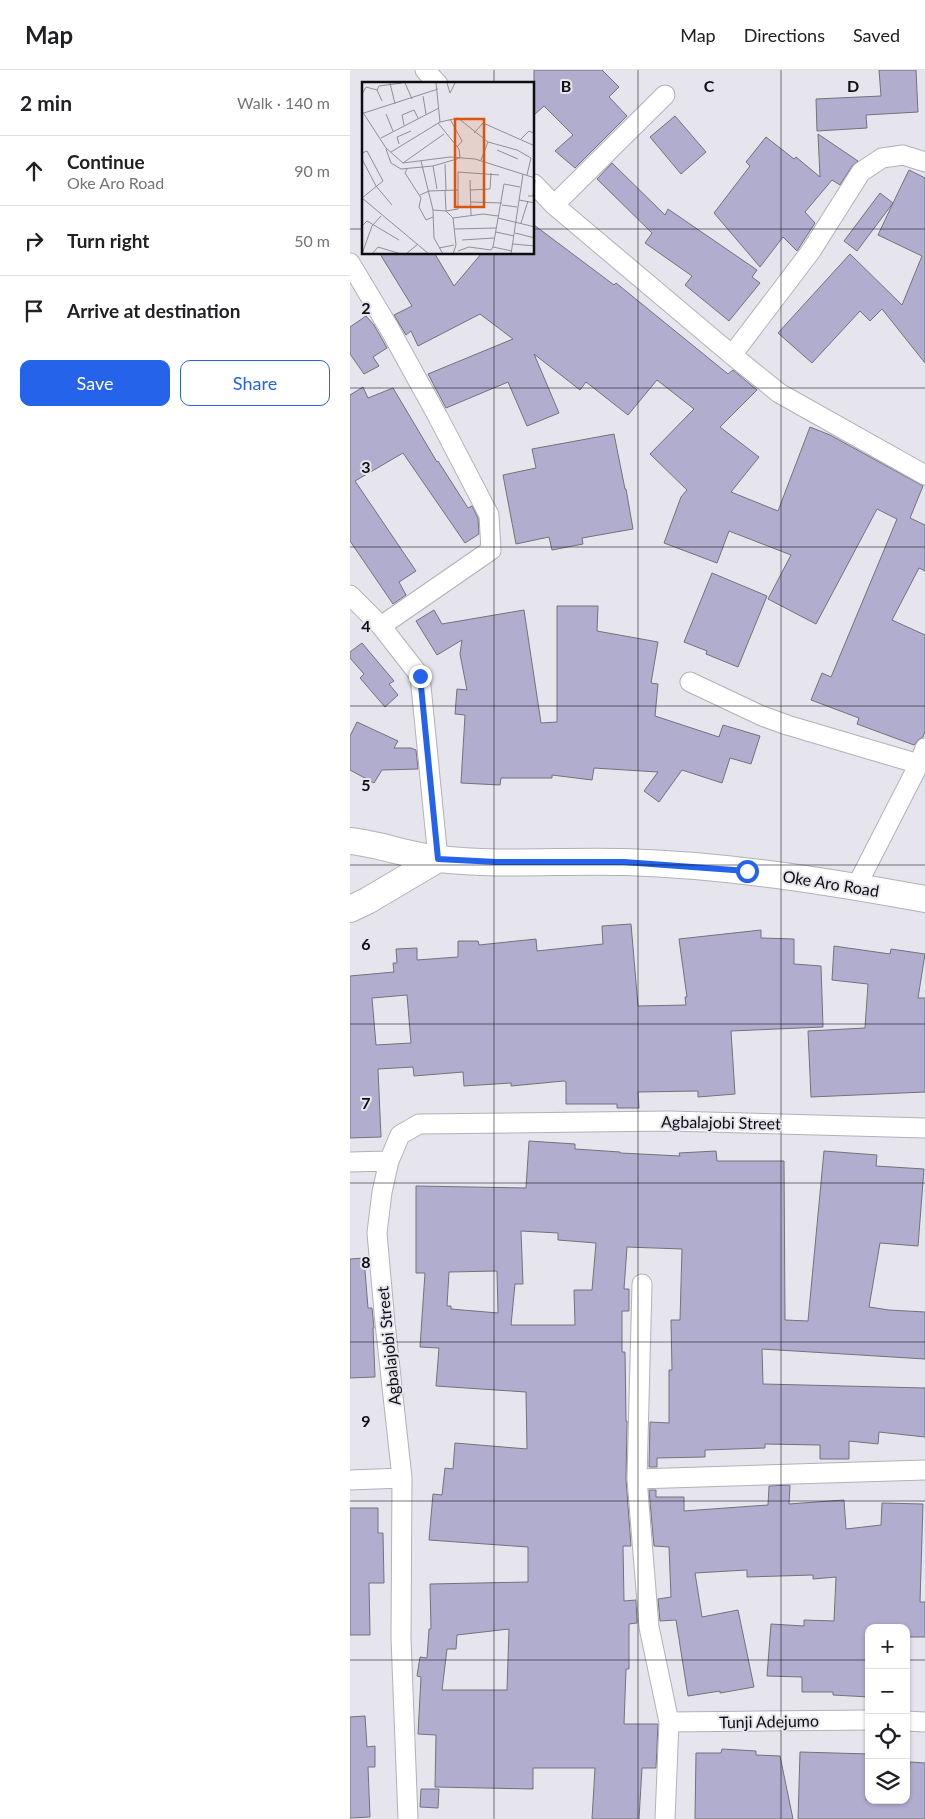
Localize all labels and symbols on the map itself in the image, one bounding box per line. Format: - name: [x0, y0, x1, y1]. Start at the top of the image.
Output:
- text: B: [561, 76, 571, 95]
- text: C: [704, 76, 715, 95]
- text: D: [847, 76, 859, 95]
- inset map: [362, 82, 535, 255]
- text: 2: [361, 298, 371, 317]
- text: 3: [361, 457, 371, 476]
- text: 4: [361, 616, 371, 635]
- route end: [409, 665, 432, 688]
- text: 5: [361, 775, 371, 794]
- route start: [736, 860, 759, 883]
- street label: Oke Aro Road: [781, 866, 881, 900]
- text: 6: [361, 934, 371, 953]
- text: 7: [361, 1093, 371, 1112]
- street label: Agbalajobi Street: [661, 1111, 781, 1133]
- text: 8: [361, 1252, 371, 1271]
- street label: Agbalajobi Street: [372, 1285, 404, 1407]
- text: 9: [361, 1411, 371, 1430]
- street label: Tunji Adejumo: [719, 1711, 819, 1731]

